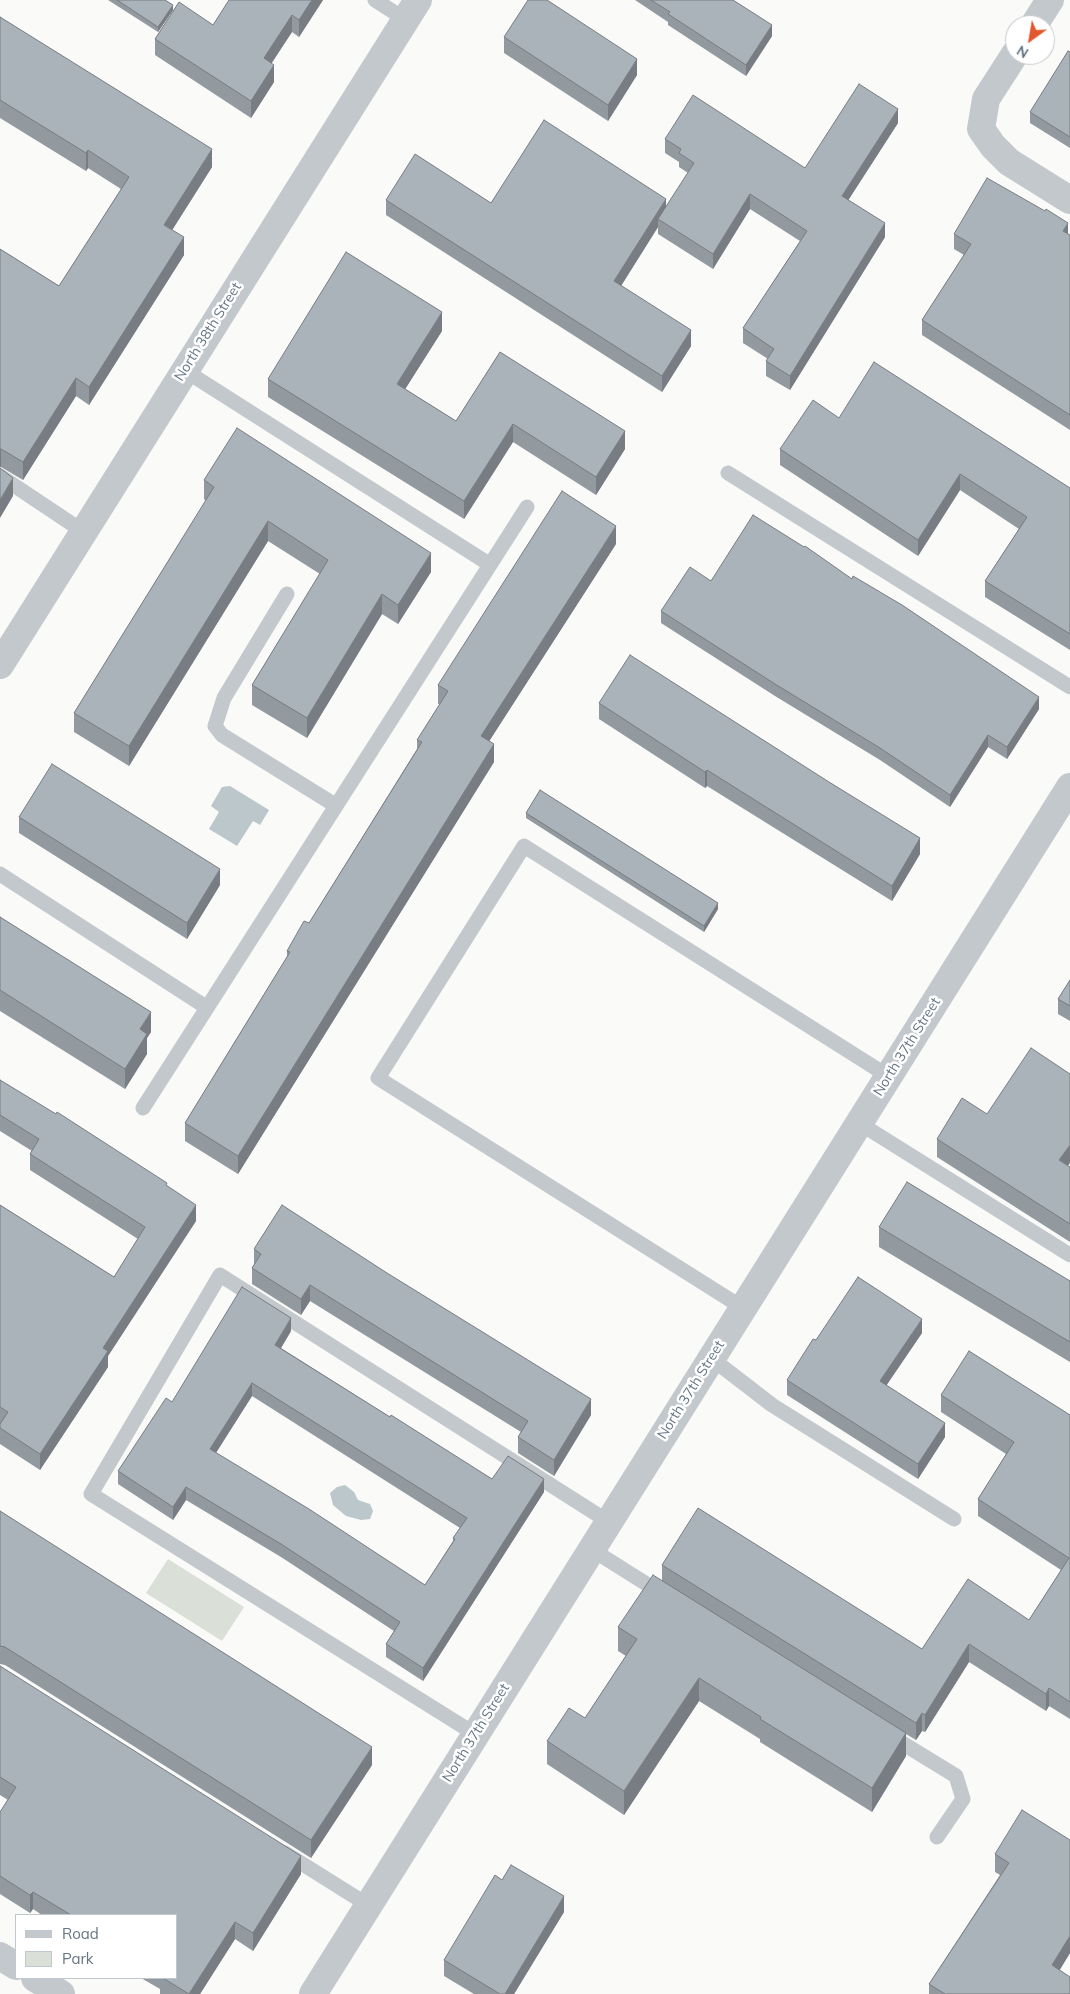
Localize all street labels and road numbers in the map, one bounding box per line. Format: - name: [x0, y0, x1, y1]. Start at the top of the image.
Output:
- street label: North 38th Street: [171, 280, 245, 384]
- street label: North 37th Street: [870, 995, 944, 1099]
- street label: North 37th Street: [654, 1338, 728, 1442]
- street label: North 37th Street: [439, 1681, 513, 1785]

